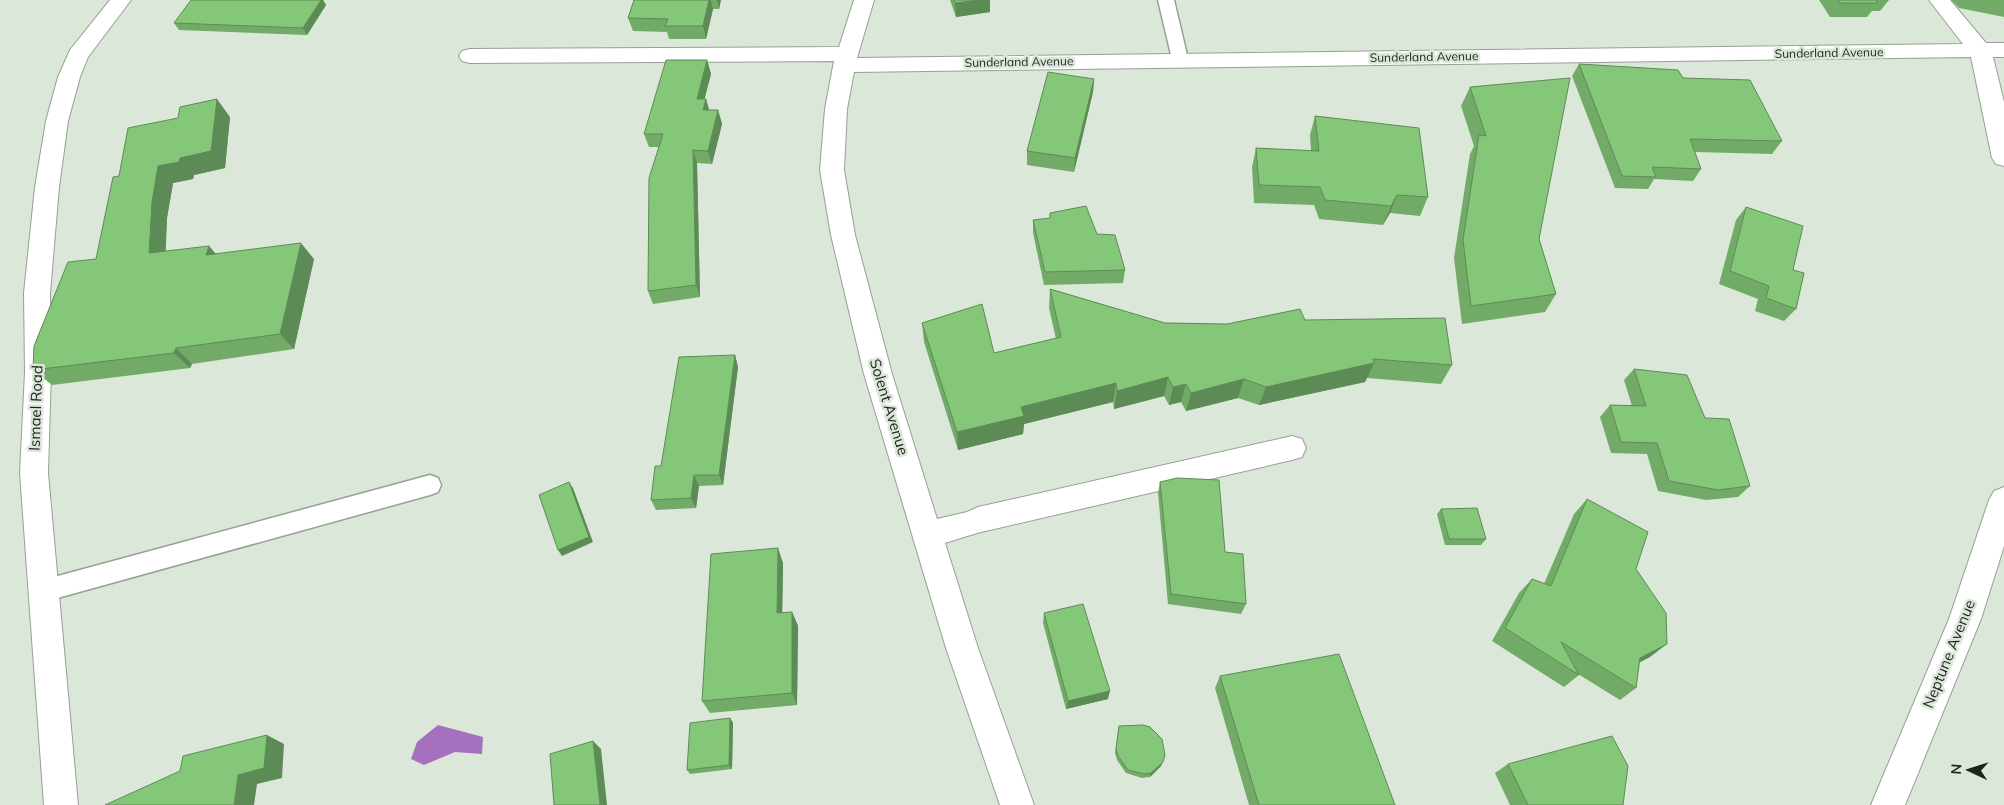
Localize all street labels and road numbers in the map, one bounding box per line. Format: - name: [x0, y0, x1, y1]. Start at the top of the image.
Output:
- street label: Sunderland Avenue: [1774, 44, 1883, 61]
- street label: Sunderland Avenue: [1369, 48, 1478, 65]
- street label: Sunderland Avenue: [964, 53, 1073, 70]
- street label: Solent Avenue: [866, 356, 913, 457]
- street label: Ismael Road: [25, 365, 46, 451]
- street label: Neptune Avenue: [1918, 597, 1979, 711]

